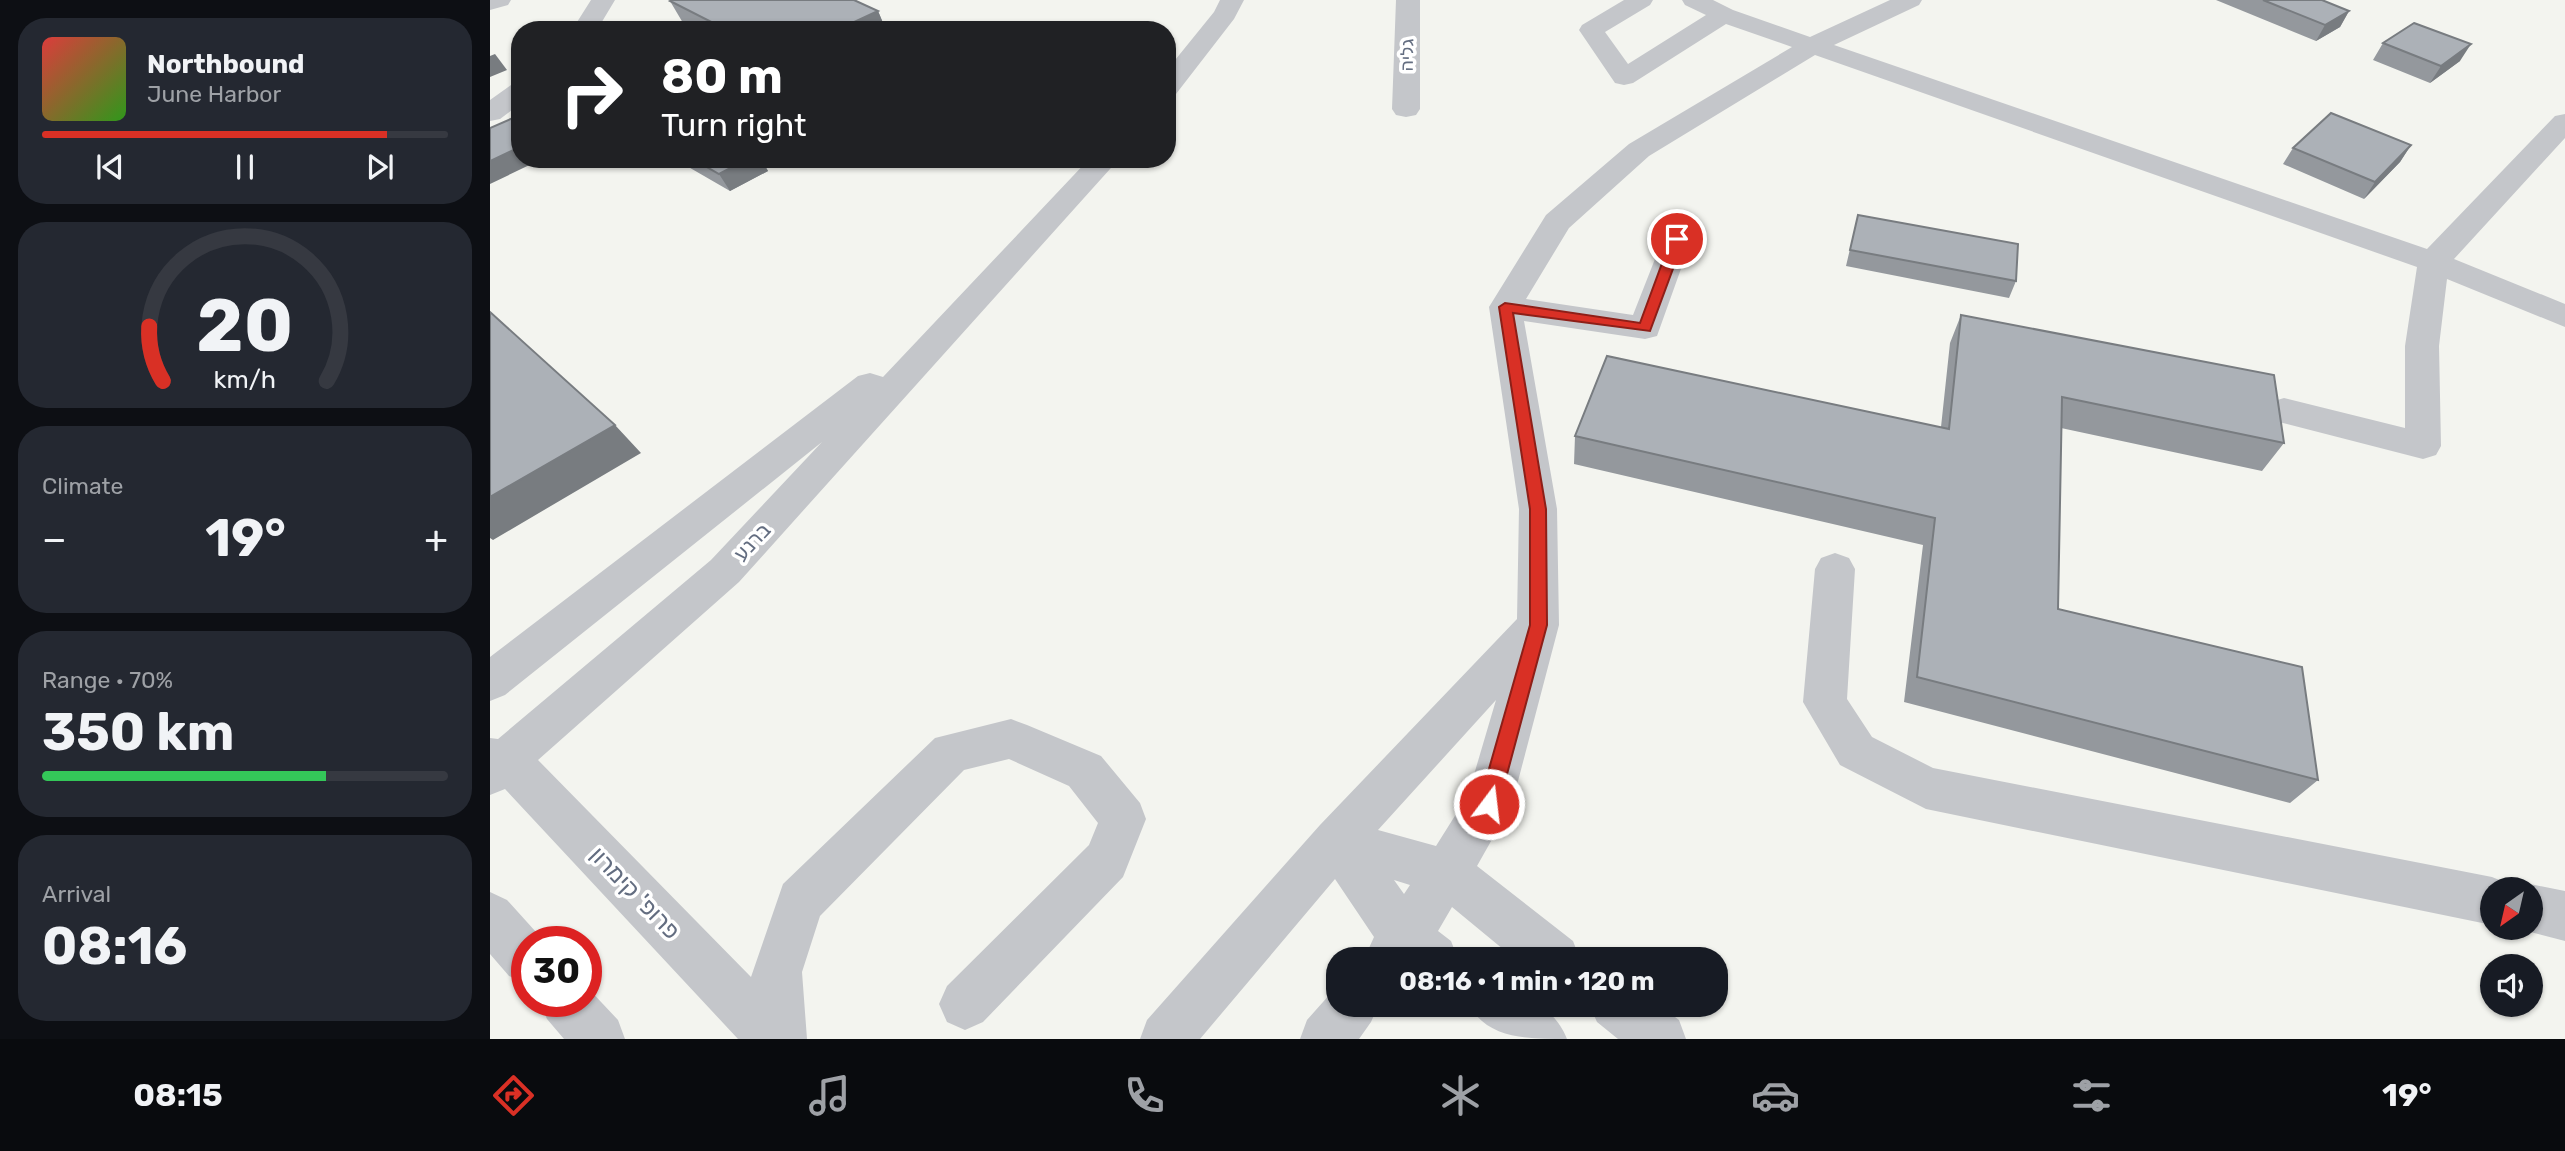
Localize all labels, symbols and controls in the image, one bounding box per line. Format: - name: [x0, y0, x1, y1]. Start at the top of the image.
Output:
- street label: גליה: [1396, 38, 1418, 72]
- text: 80 m: [661, 47, 783, 105]
- text: Northbound: [147, 49, 305, 80]
- icon: right: [546, 49, 637, 140]
- text: June Harbor: [147, 80, 281, 108]
- text: Turn right: [661, 106, 806, 144]
- icon: previous: [91, 148, 129, 186]
- icon: pause: [226, 148, 264, 186]
- icon: next: [361, 148, 399, 186]
- pin: [1647, 209, 1707, 269]
- icon: arrive: [1658, 220, 1696, 258]
- text: 20: [197, 284, 293, 370]
- text: km/h: [214, 365, 276, 394]
- text: Climate: [42, 472, 123, 500]
- text: 19°: [205, 507, 286, 569]
- text: −: [42, 516, 67, 562]
- text: +: [424, 516, 448, 562]
- street label: ברנע: [728, 517, 775, 566]
- text: Range · 70%: [42, 666, 173, 694]
- text: 350 km: [42, 701, 234, 763]
- position arrow: [1452, 767, 1526, 841]
- street label: פרופ' קימרון: [584, 841, 686, 945]
- north arrow: [2480, 877, 2543, 940]
- map controls: [2480, 877, 2543, 1017]
- text: Arrival: [42, 880, 111, 908]
- text: 08:16: [42, 915, 187, 977]
- speed limit sign: 30: [511, 926, 602, 1017]
- button: sound: [2480, 954, 2543, 1017]
- text: 08:16 · 1 min · 120 m: [1399, 966, 1655, 997]
- icon: directions: [489, 1071, 538, 1120]
- icon: music: [805, 1071, 854, 1120]
- icon: phone: [1120, 1071, 1169, 1120]
- icon: climate: [1436, 1071, 1485, 1120]
- icon: car: [1751, 1071, 1800, 1120]
- icon: filters: [2067, 1071, 2116, 1120]
- text: 08:15: [133, 1076, 223, 1114]
- text: 19°: [2382, 1076, 2432, 1114]

